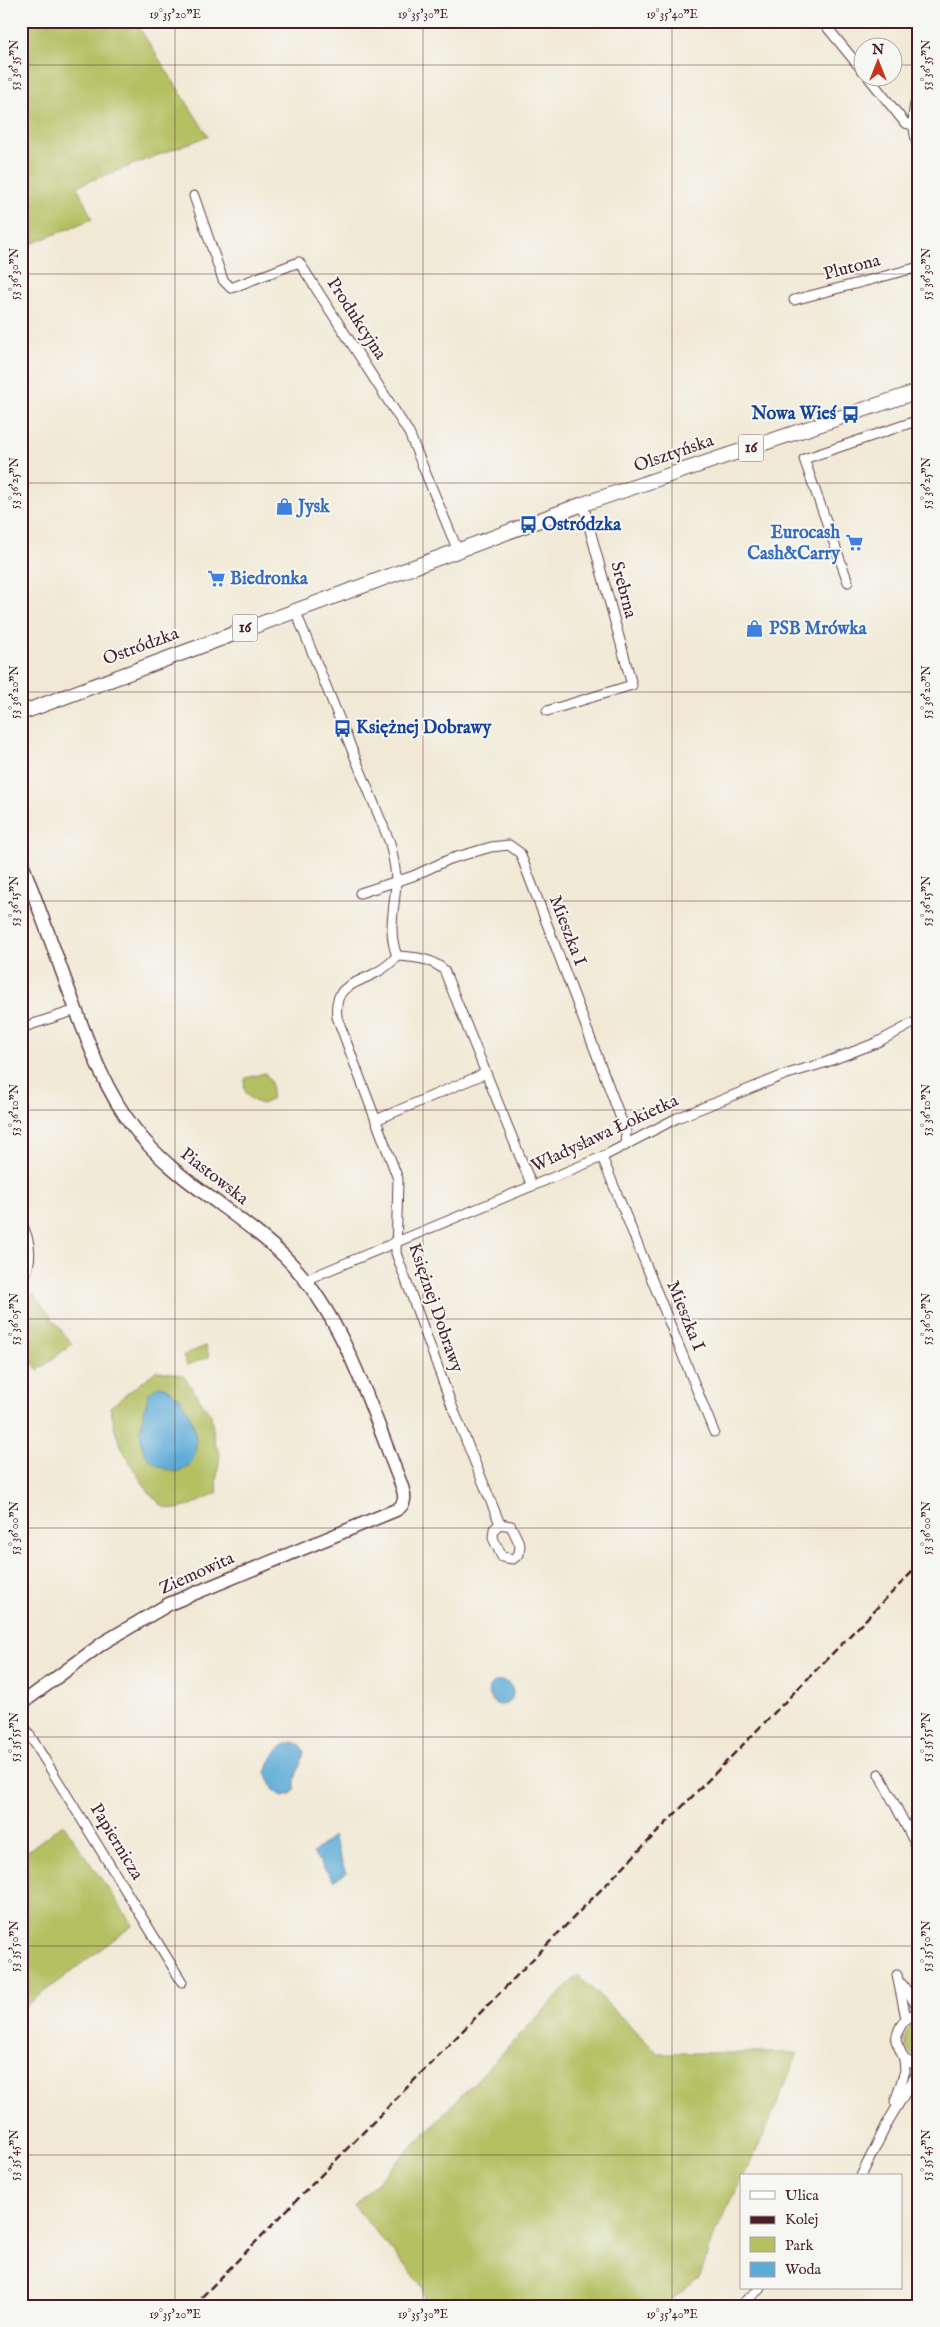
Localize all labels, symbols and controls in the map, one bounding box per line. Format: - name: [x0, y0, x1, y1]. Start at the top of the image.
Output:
- text: 19°35'20"E: [149, 7, 201, 22]
- text: 19°35'30"E: [398, 7, 448, 22]
- text: 19°35'40"E: [646, 7, 698, 22]
- north arrow: [852, 38, 902, 88]
- text: 53°36'35"N: [7, 39, 22, 90]
- text: 53°36'35"N: [919, 39, 934, 90]
- text: N: [871, 41, 884, 59]
- text: 53°36'30"N: [7, 247, 22, 300]
- text: 53°36'30"N: [919, 247, 934, 300]
- street label: Plutona: [821, 249, 883, 287]
- street label: Produkcyjna: [321, 274, 391, 365]
- place label: Nowa Wieś: [750, 403, 837, 426]
- bus stop icon: Nowa Wieś: [840, 404, 860, 424]
- street label: Olsztyńska: [631, 430, 717, 478]
- road number: 16: [738, 434, 764, 462]
- text: 53°36'25"N: [7, 457, 22, 509]
- text: 53°36'25"N: [919, 457, 934, 509]
- place label: Jysk: [296, 496, 331, 519]
- shop icon: Jysk: [274, 497, 294, 517]
- place label: Ostródzka: [542, 514, 622, 537]
- bus stop icon: Ostródzka: [518, 515, 538, 535]
- place label: Eurocash Cash&Carry: [747, 522, 841, 566]
- supermarket icon: Eurocash Cash&Carry: [844, 533, 864, 553]
- street label: Srebrna: [604, 559, 642, 621]
- place label: Biedronka: [230, 568, 309, 591]
- supermarket icon: Biedronka: [206, 569, 226, 589]
- road number: 16: [232, 614, 258, 641]
- place label: PSB Mrówka: [769, 618, 868, 641]
- shop icon: PSB Mrówka: [745, 619, 765, 639]
- street label: Ostródzka: [100, 623, 182, 671]
- text: 53°36'20"N: [7, 665, 22, 719]
- text: 53°36'20"N: [919, 665, 934, 719]
- place label: Księżnej Dobrawy: [356, 717, 492, 740]
- bus stop icon: Księżnej Dobrawy: [332, 718, 352, 738]
- text: 53°36'15"N: [7, 875, 22, 926]
- text: 53°36'15"N: [919, 875, 934, 926]
- street label: Mieszka I: [543, 892, 591, 970]
- text: 53°36'10"N: [7, 1083, 22, 1136]
- text: 53°36'10"N: [919, 1083, 934, 1136]
- street label: Władysława Łokietka: [528, 1090, 683, 1178]
- street label: Piastowska: [175, 1143, 253, 1211]
- street label: Księżnej Dobrawy: [402, 1240, 468, 1376]
- street label: Mieszka I: [661, 1278, 710, 1355]
- text: 53°36'05"N: [7, 1292, 22, 1345]
- text: 53°36'05"N: [919, 1292, 934, 1345]
- text: 53°36'00"N: [7, 1501, 22, 1555]
- text: 53°36'00"N: [919, 1501, 934, 1555]
- street label: Ziemowita: [156, 1547, 238, 1601]
- text: 53°35'55"N: [7, 1711, 22, 1762]
- text: 53°35'55"N: [919, 1711, 934, 1762]
- street label: Papiernicza: [84, 1799, 148, 1885]
- text: 53°35'50"N: [7, 1920, 22, 1972]
- text: 53°35'50"N: [919, 1920, 934, 1972]
- text: 53°35'45"N: [7, 2129, 22, 2181]
- text: 53°35'45"N: [919, 2129, 934, 2181]
- legend: [740, 2174, 902, 2290]
- text: Ulica: [785, 2186, 819, 2205]
- text: Kolej: [785, 2210, 818, 2229]
- text: Park: [785, 2236, 815, 2255]
- text: Woda: [785, 2260, 822, 2279]
- text: 19°35'20"E: [149, 2307, 201, 2322]
- text: 19°35'30"E: [398, 2307, 448, 2322]
- text: 19°35'40"E: [646, 2307, 698, 2322]

